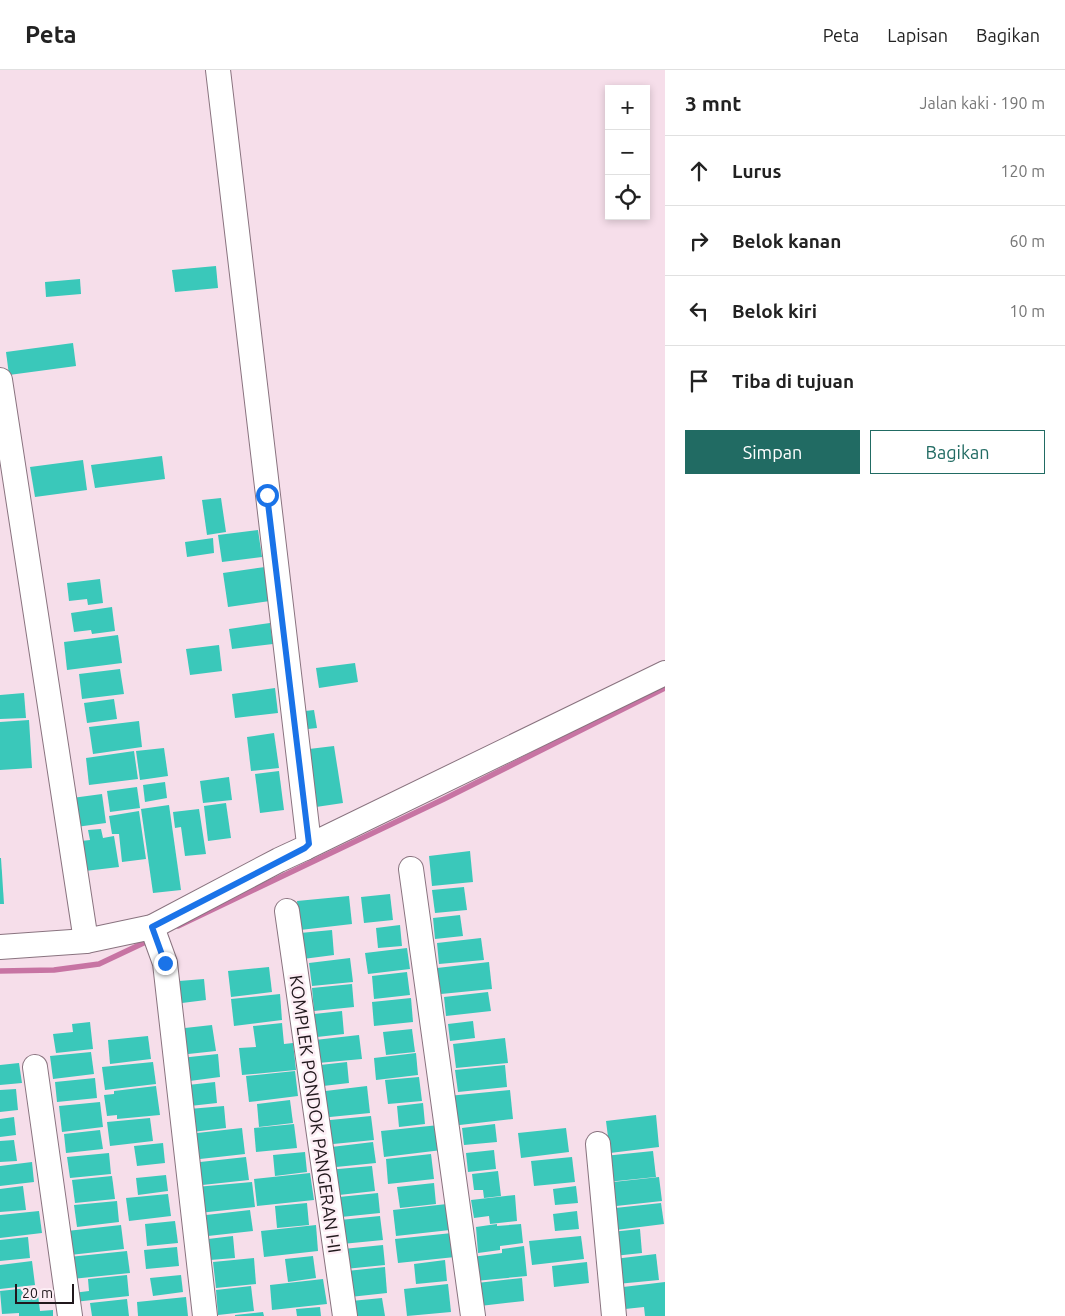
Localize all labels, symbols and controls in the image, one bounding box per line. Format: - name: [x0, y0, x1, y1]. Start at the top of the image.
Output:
- text: Peta: [25, 21, 77, 48]
- text: Peta: [823, 25, 859, 45]
- text: Lapisan: [887, 25, 948, 45]
- text: Bagikan: [976, 25, 1040, 45]
- map controls: [605, 85, 650, 220]
- button: +: [605, 85, 650, 130]
- text: 3 mnt: [685, 91, 741, 115]
- text: Jalan kaki · 190 m: [920, 94, 1045, 112]
- button: −: [605, 130, 650, 175]
- icon: ahead: [685, 157, 713, 185]
- text: Lurus: [732, 160, 781, 182]
- text: 120 m: [1000, 162, 1045, 180]
- button: locate: [605, 175, 650, 220]
- icon: right: [685, 227, 713, 255]
- text: Belok kanan: [732, 230, 841, 252]
- text: 60 m: [1009, 232, 1045, 250]
- icon: left: [685, 297, 713, 325]
- text: Belok kiri: [732, 300, 817, 322]
- text: 10 m: [1009, 302, 1045, 320]
- icon: arrive: [685, 367, 713, 395]
- text: Tiba di tujuan: [732, 370, 854, 392]
- button: Simpan: [685, 430, 860, 474]
- button: Bagikan: [870, 430, 1045, 474]
- route start: [256, 484, 279, 507]
- route end: [154, 952, 177, 975]
- street label: KOMPLEK PONDOK PANGERAN I-II: [287, 974, 345, 1254]
- scale bar: [15, 1281, 74, 1304]
- text: 20 m: [22, 1285, 53, 1301]

